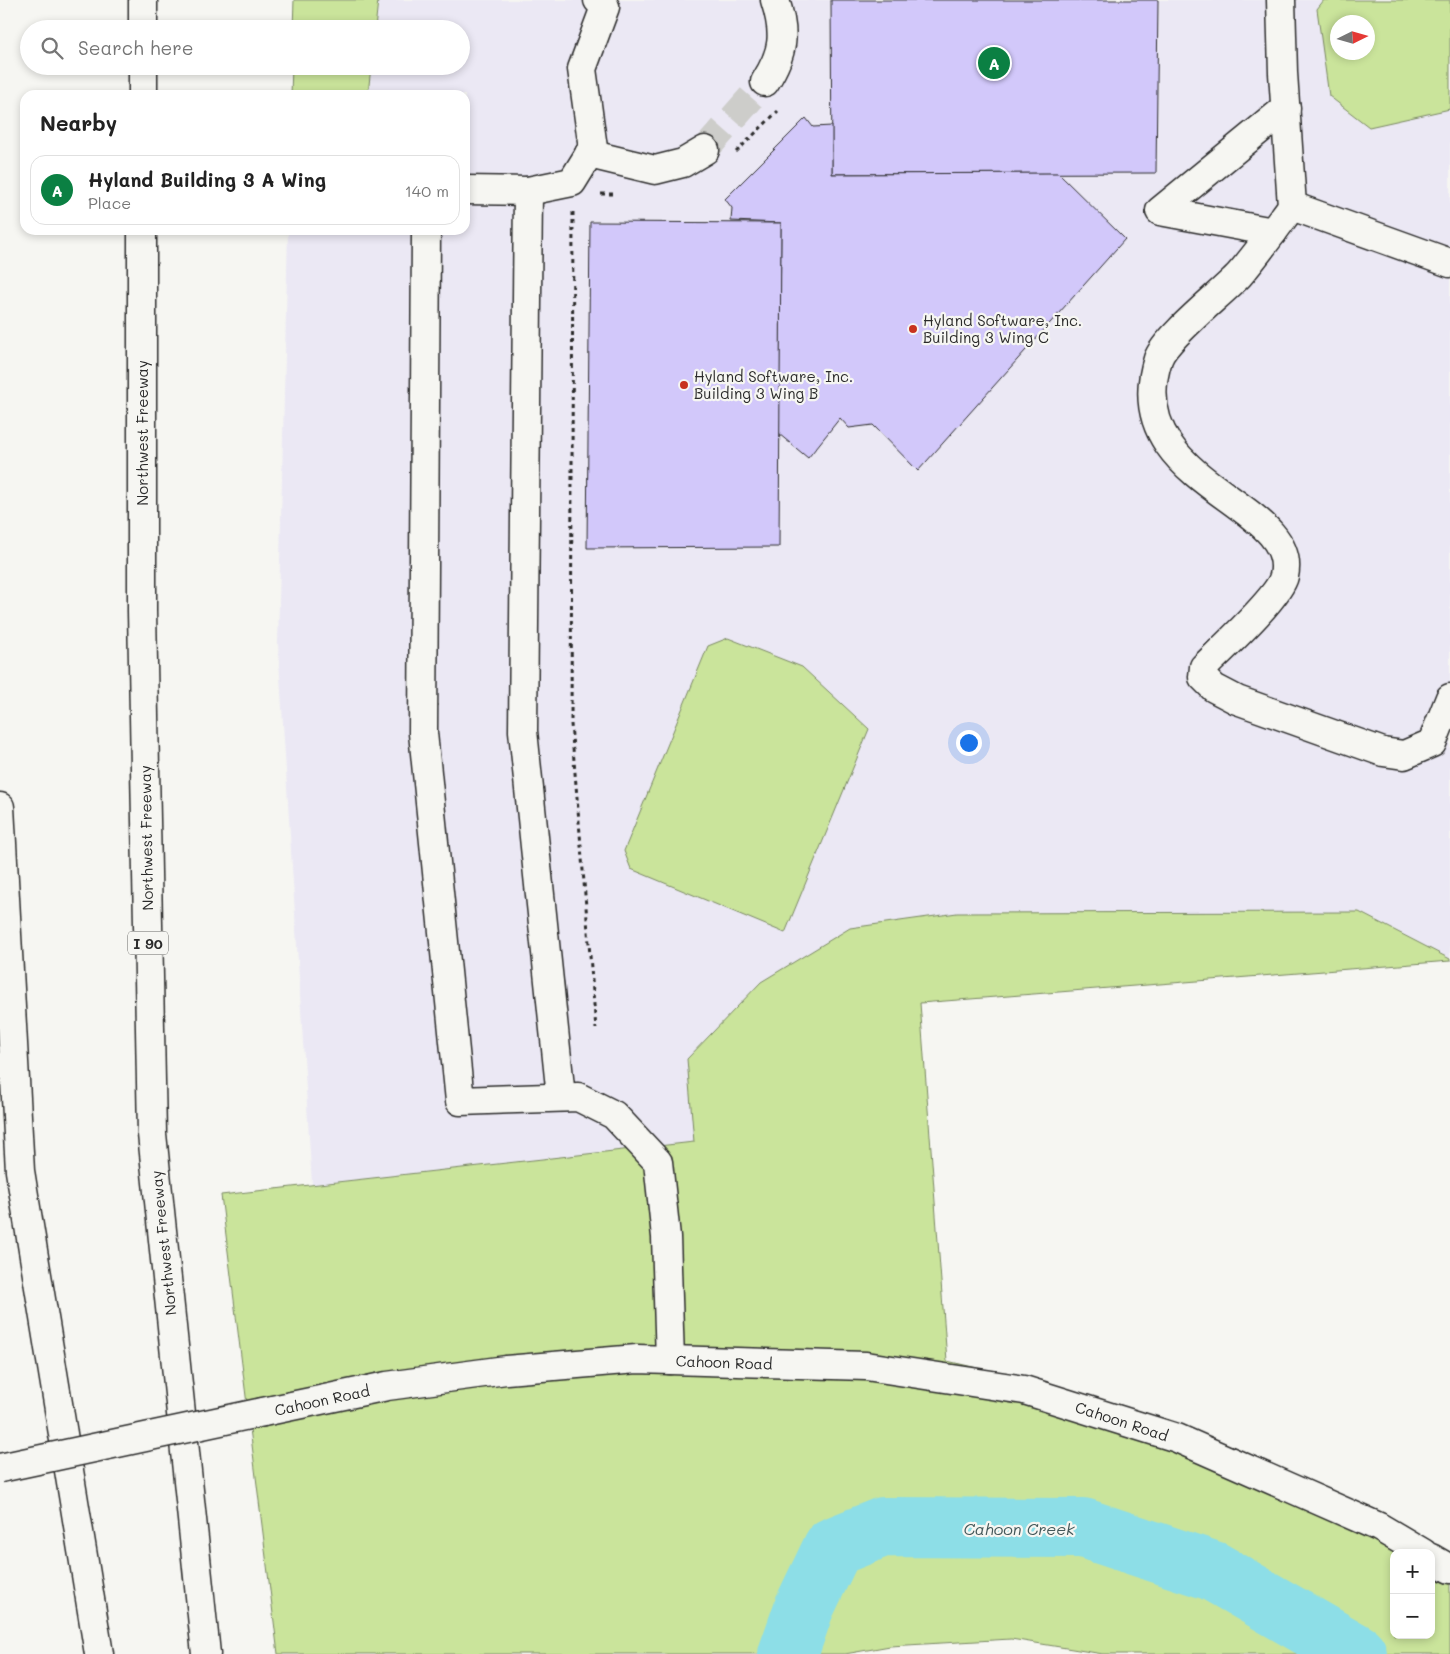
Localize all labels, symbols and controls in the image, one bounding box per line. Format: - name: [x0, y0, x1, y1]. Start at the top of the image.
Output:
- north arrow: [1330, 15, 1375, 60]
- search box: [20, 20, 470, 75]
- icon: search: [38, 34, 66, 62]
- text: Search here: [78, 35, 194, 60]
- pin: A: [978, 44, 1010, 82]
- text: Nearby: [40, 109, 117, 136]
- text: Hyland Building 3 A Wing: [88, 167, 326, 192]
- text: A: [51, 180, 63, 201]
- text: 140 m: [405, 180, 449, 201]
- text: Place: [88, 192, 131, 213]
- place label: Hyland Software, Inc. Building 3 Wing C: [923, 310, 1082, 347]
- marker: Hyland Software, Inc. Building 3 Wing C: [907, 323, 919, 335]
- street label: Northwest Freeway: [132, 360, 152, 506]
- place label: Hyland Software, Inc. Building 3 Wing B: [694, 366, 853, 403]
- marker: Hyland Software, Inc. Building 3 Wing B: [678, 379, 690, 391]
- your location: [956, 730, 982, 756]
- street label: Northwest Freeway: [135, 765, 157, 911]
- road number: I 90: [128, 931, 168, 954]
- street label: Northwest Freeway: [145, 1169, 181, 1316]
- street label: Cahoon Road: [675, 1350, 773, 1374]
- street label: Cahoon Road: [273, 1380, 371, 1420]
- street label: Cahoon Road: [1073, 1397, 1171, 1445]
- water label: Cahoon Creek: [963, 1518, 1075, 1539]
- map controls: [1390, 1549, 1435, 1639]
- button: +: [1390, 1549, 1435, 1594]
- button: −: [1390, 1594, 1435, 1639]

